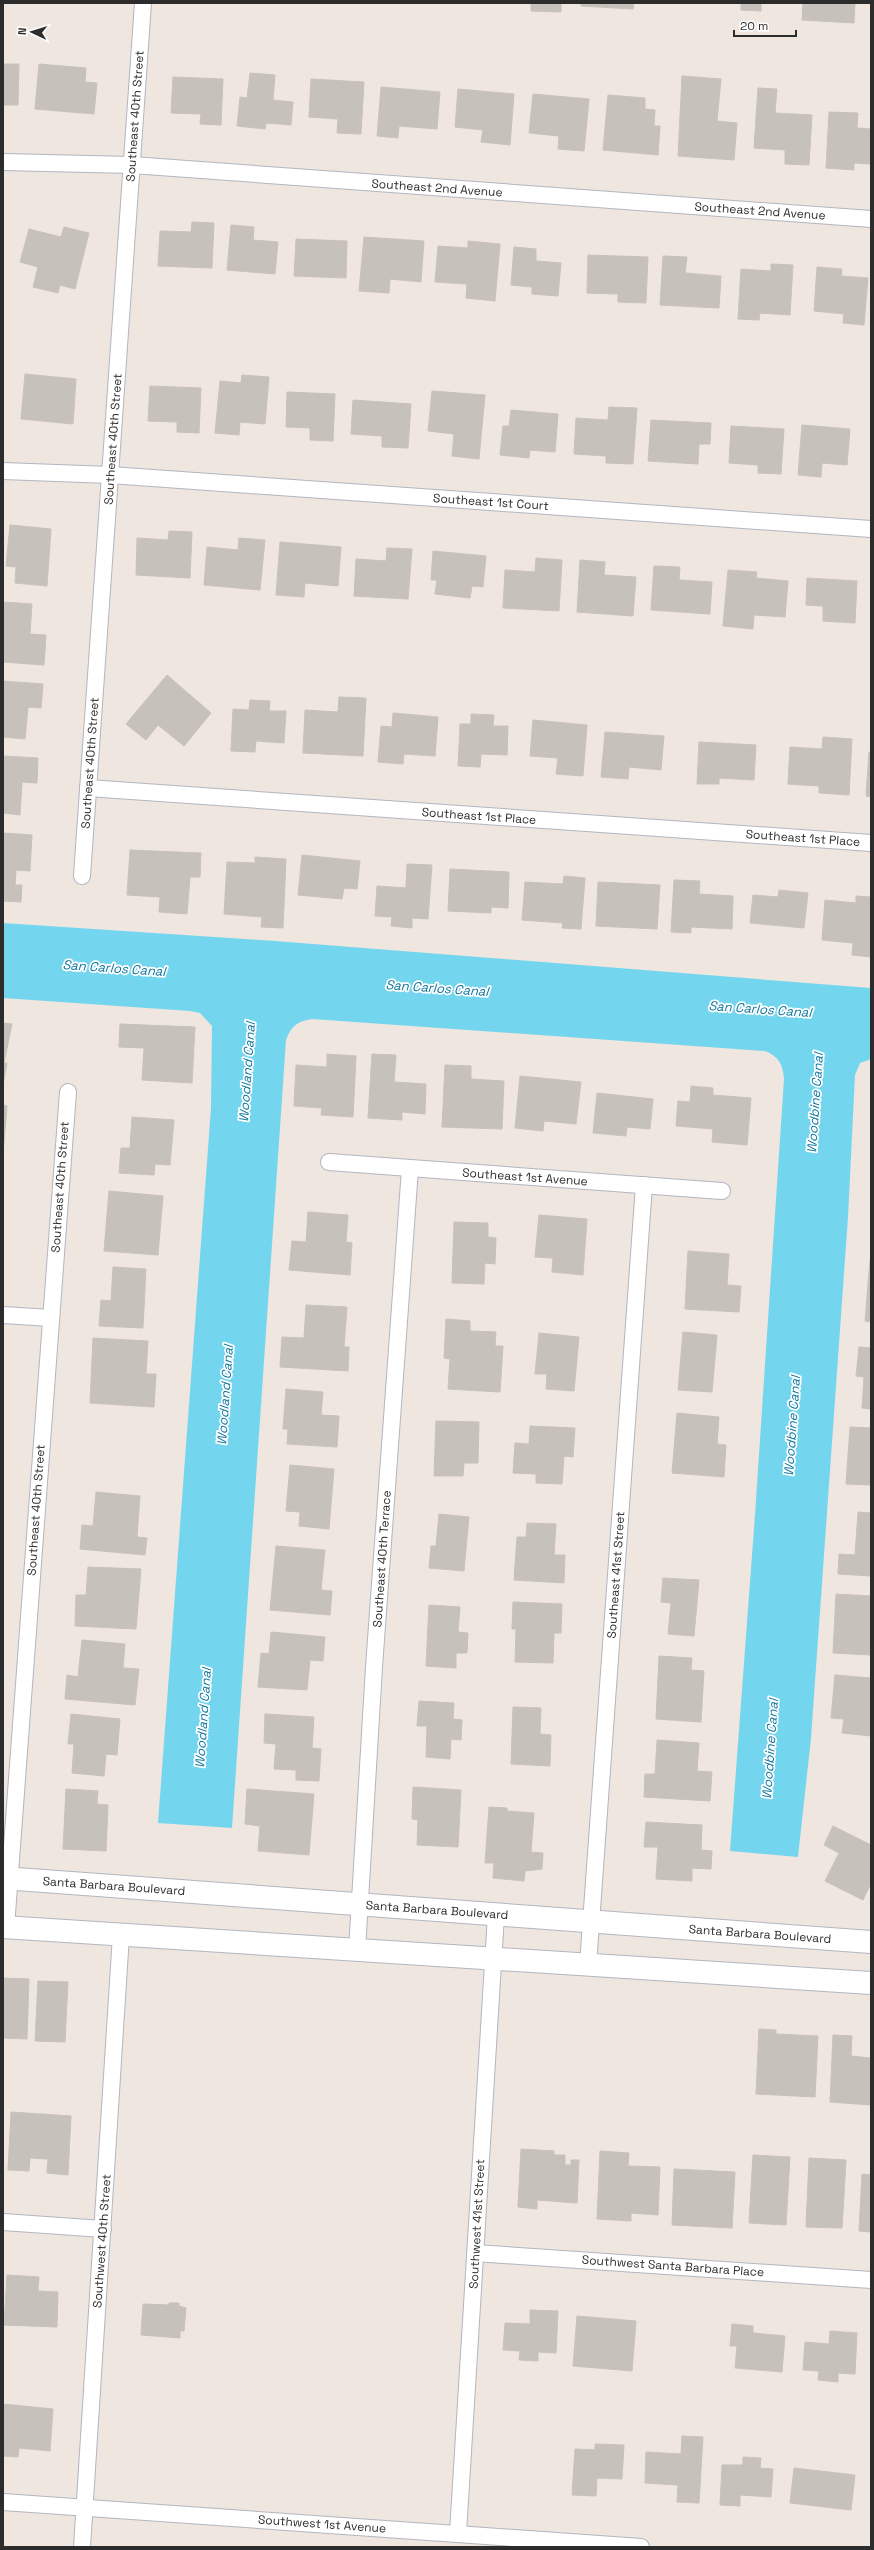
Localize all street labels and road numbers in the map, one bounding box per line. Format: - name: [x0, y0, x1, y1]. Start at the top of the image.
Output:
- street label: Southeast 40th Street: [122, 50, 148, 182]
- street label: Southeast 2nd Avenue: [371, 175, 503, 201]
- street label: Southeast 2nd Avenue: [694, 198, 826, 224]
- street label: Southeast 40th Street: [100, 373, 126, 505]
- street label: Southeast 1st Court: [433, 490, 549, 514]
- street label: Southeast 40th Street: [77, 697, 103, 829]
- street label: Southeast 1st Place: [421, 804, 537, 828]
- street label: Southeast 1st Place: [745, 826, 861, 850]
- street label: Southeast 40th Street: [47, 1121, 73, 1253]
- street label: Southeast 1st Avenue: [462, 1165, 588, 1189]
- street label: Southeast 40th Street: [23, 1444, 49, 1576]
- street label: Southeast 40th Terrace: [369, 1490, 395, 1628]
- street label: Southeast 41st Street: [604, 1511, 628, 1639]
- street label: Santa Barbara Boulevard: [42, 1873, 186, 1899]
- street label: Santa Barbara Boulevard: [365, 1897, 509, 1923]
- street label: Santa Barbara Boulevard: [688, 1921, 832, 1947]
- street label: Southwest 41st Street: [466, 2159, 488, 2289]
- street label: Southwest 40th Street: [89, 2174, 115, 2308]
- street label: Southwest Santa Barbara Place: [581, 2252, 765, 2280]
- street label: Southwest 1st Avenue: [257, 2512, 387, 2536]

